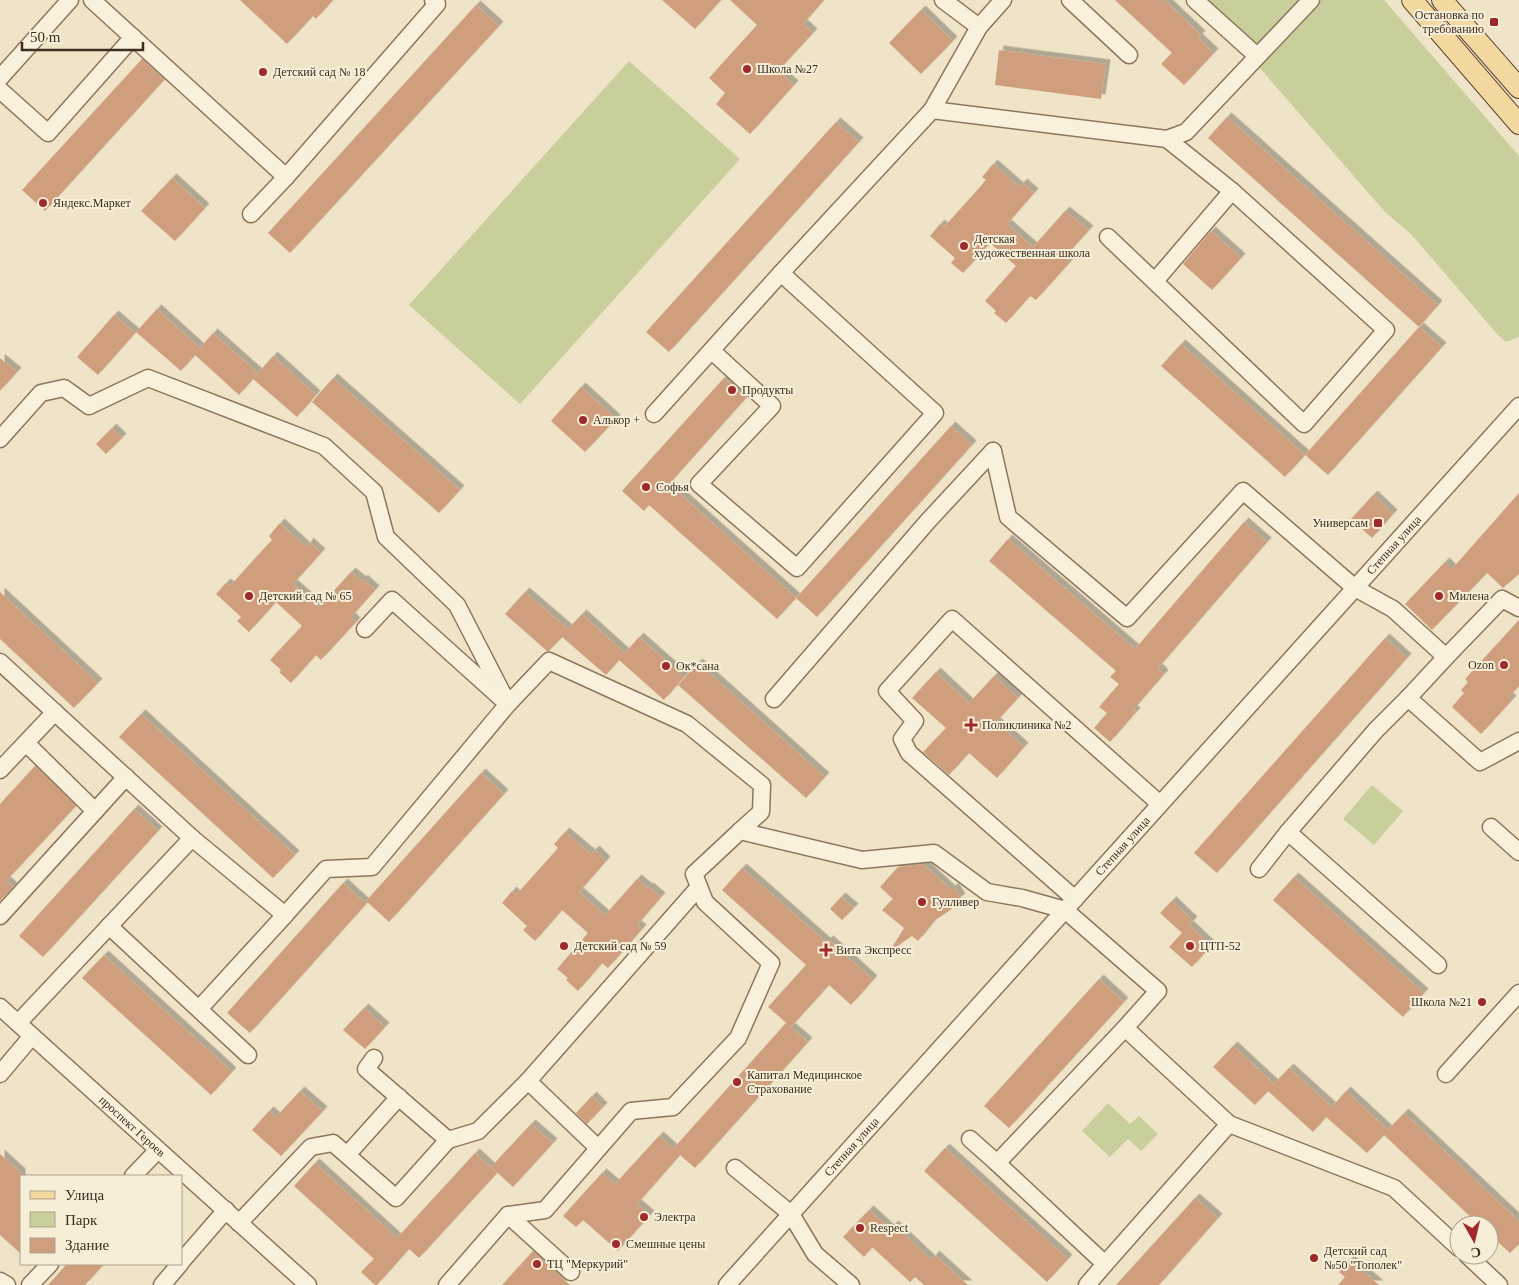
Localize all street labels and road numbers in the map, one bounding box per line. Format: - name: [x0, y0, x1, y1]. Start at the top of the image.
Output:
- street label: Степная улица: [1363, 512, 1424, 578]
- street label: Степная улица: [1092, 813, 1153, 878]
- street label: проспект Героев: [96, 1093, 168, 1160]
- street label: Степная улица: [821, 1114, 882, 1179]

